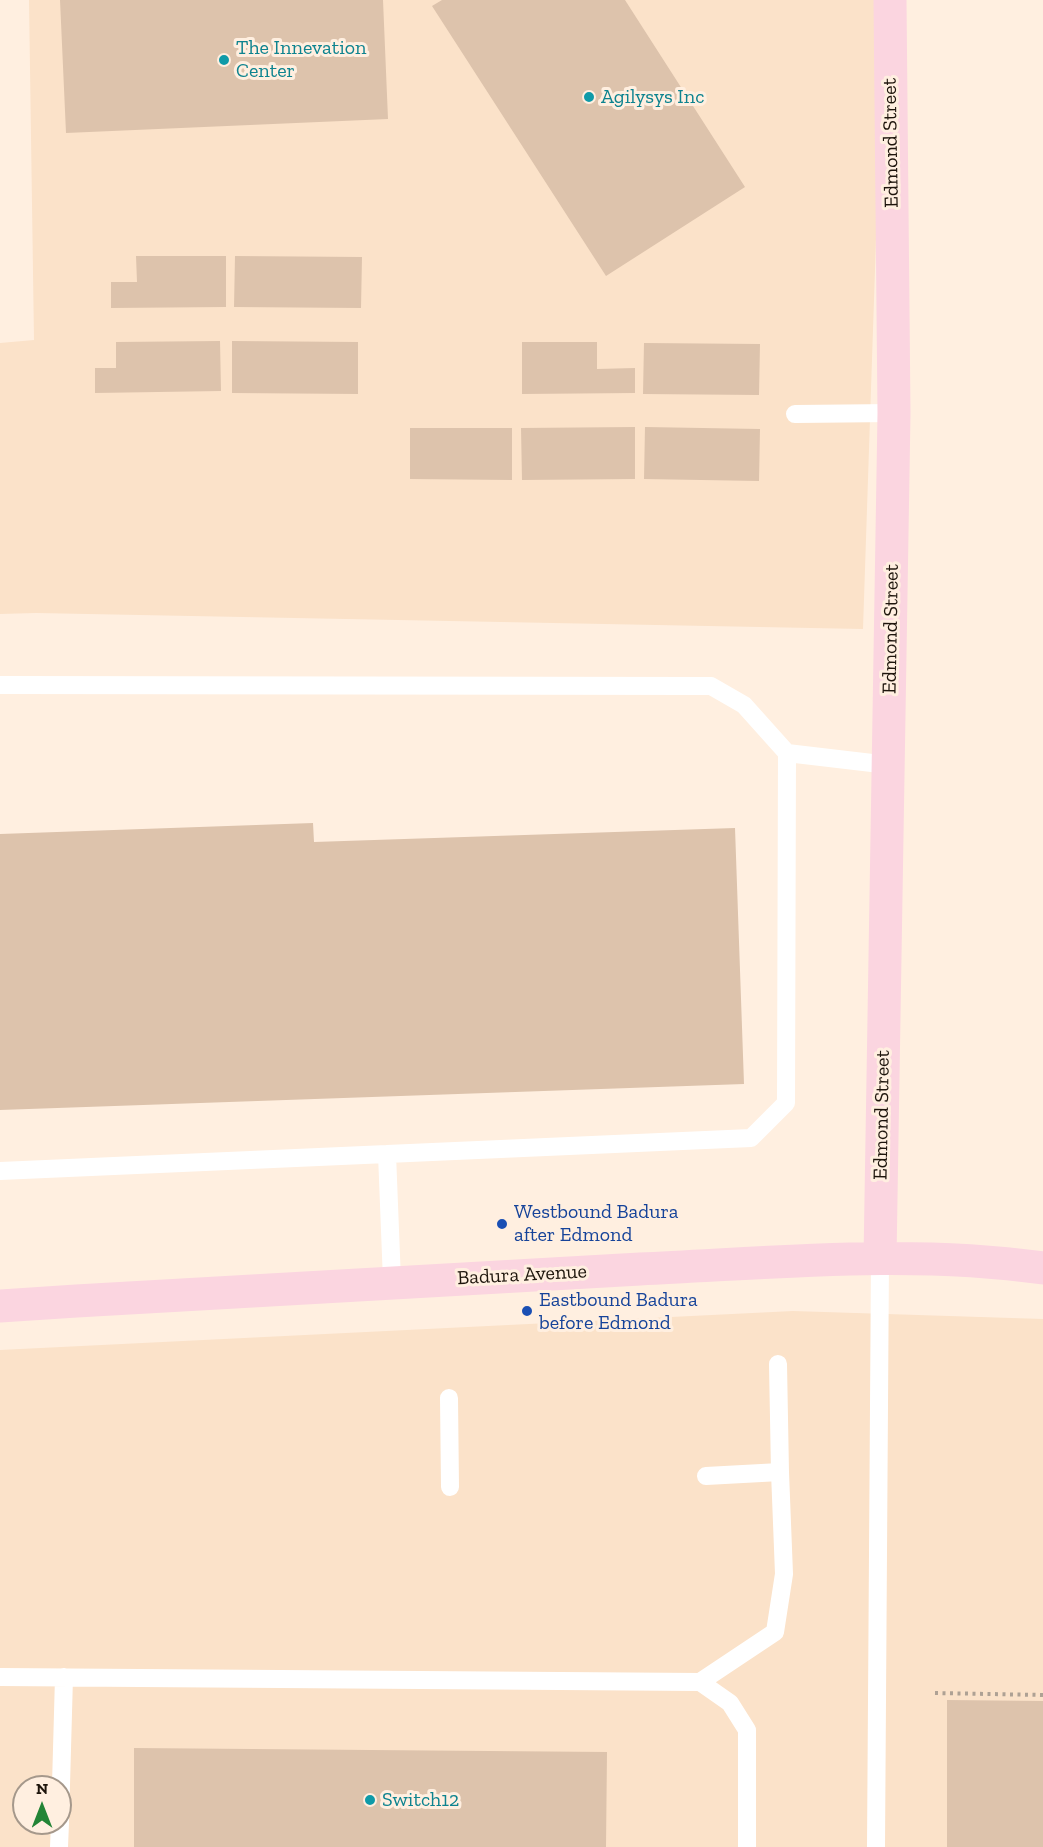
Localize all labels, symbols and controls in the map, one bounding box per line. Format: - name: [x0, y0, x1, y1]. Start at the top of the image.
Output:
- place label: The Innevation Center: [236, 36, 367, 83]
- marker: The Innevation Center: [217, 53, 231, 67]
- street label: Edmond Street: [878, 78, 904, 208]
- place label: Agilysys Inc: [601, 85, 704, 109]
- marker: Agilysys Inc: [582, 90, 596, 104]
- street label: Edmond Street: [878, 564, 904, 694]
- street label: Edmond Street: [869, 1050, 895, 1180]
- place label: Westbound Badura after Edmond: [514, 1200, 678, 1247]
- marker: Westbound Badura after Edmond: [495, 1217, 509, 1231]
- street label: Badura Avenue: [457, 1260, 587, 1290]
- place label: Eastbound Badura before Edmond: [539, 1288, 698, 1335]
- marker: Eastbound Badura before Edmond: [520, 1304, 534, 1318]
- north arrow: [12, 1775, 72, 1835]
- text: N: [36, 1779, 48, 1798]
- place label: Switch12: [382, 1788, 459, 1812]
- marker: Switch12: [363, 1793, 377, 1807]

